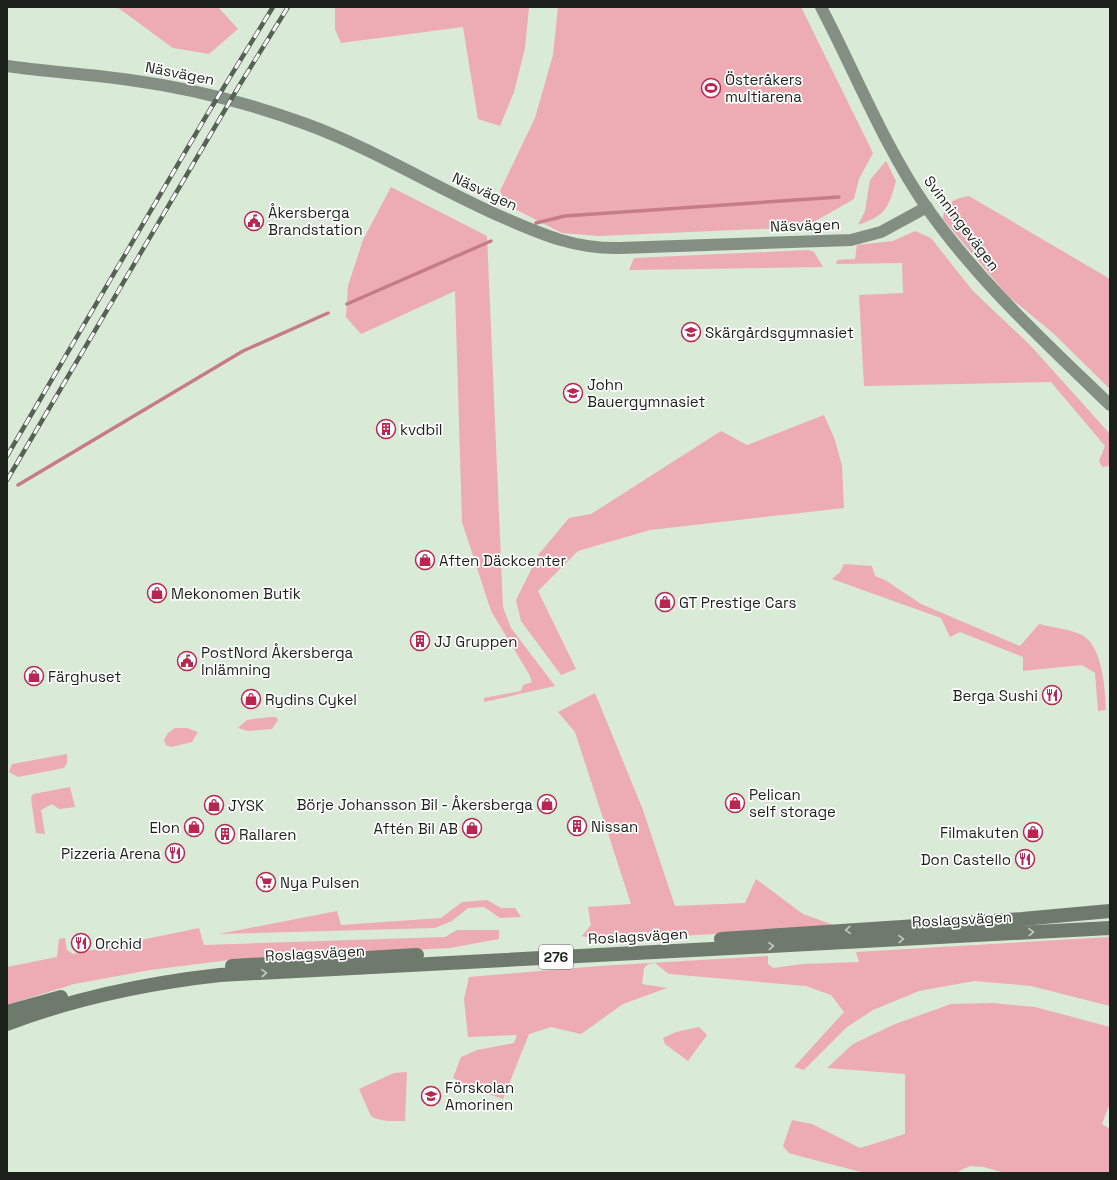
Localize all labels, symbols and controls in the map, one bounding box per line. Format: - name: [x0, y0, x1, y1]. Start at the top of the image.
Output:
- street label: Näsvägen: [144, 57, 216, 89]
- place label: Österåkers multiarena: [725, 70, 802, 106]
- sports icon: Österåkers multiarena: [700, 77, 722, 99]
- street label: Näsvägen: [449, 168, 521, 214]
- street label: Svinningevägen: [920, 172, 1004, 274]
- place label: Åkersberga Brandstation: [268, 203, 363, 239]
- public building icon: Åkersberga Brandstation: [243, 210, 265, 232]
- street label: Näsvägen: [770, 214, 840, 236]
- school or university icon: Skärgårdsgymnasiet: [680, 321, 702, 343]
- place label: Skärgårdsgymnasiet: [705, 323, 854, 342]
- place label: John Bauergymnasiet: [587, 375, 705, 411]
- school or university icon: John Bauergymnasiet: [562, 382, 584, 404]
- building icon: kvdbil: [375, 418, 397, 440]
- place label: kvdbil: [400, 420, 443, 439]
- shop icon: Aften Däckcenter: [414, 549, 436, 571]
- place label: Aften Däckcenter: [439, 551, 566, 570]
- shop icon: Mekonomen Butik: [146, 582, 168, 604]
- place label: Mekonomen Butik: [171, 584, 301, 603]
- shop icon: GT Prestige Cars: [654, 591, 676, 613]
- place label: GT Prestige Cars: [679, 593, 797, 612]
- building icon: JJ Gruppen: [409, 630, 431, 652]
- place label: JJ Gruppen: [434, 632, 517, 651]
- place label: PostNord Åkersberga Inlämning: [201, 643, 354, 679]
- public building icon: PostNord Åkersberga Inlämning: [176, 650, 198, 672]
- shop icon: Färghuset: [23, 665, 45, 687]
- place label: Färghuset: [48, 667, 121, 686]
- restaurant icon: Berga Sushi: [1041, 684, 1063, 706]
- place label: Berga Sushi: [953, 686, 1038, 705]
- shop icon: Rydins Cykel: [240, 688, 262, 710]
- place label: Rydins Cykel: [265, 690, 357, 709]
- place label: Pelican self storage: [749, 785, 836, 821]
- shop icon: Pelican self storage: [724, 792, 746, 814]
- shop icon: Börje Johansson Bil - Åkersberga: [536, 793, 558, 815]
- shop icon: JYSK: [203, 794, 225, 816]
- place label: Börje Johansson Bil - Åkersberga: [296, 795, 533, 814]
- place label: JYSK: [228, 796, 264, 815]
- building icon: Nissan: [566, 815, 588, 837]
- shop icon: Elon: [183, 816, 205, 838]
- shop icon: Aftén Bil AB: [461, 817, 483, 839]
- place label: Nissan: [591, 817, 638, 836]
- place label: Elon: [149, 818, 180, 837]
- place label: Aftén Bil AB: [374, 819, 458, 838]
- shop icon: Filmakuten: [1022, 821, 1044, 843]
- building icon: Rallaren: [214, 823, 236, 845]
- place label: Filmakuten: [940, 823, 1019, 842]
- place label: Rallaren: [239, 825, 297, 844]
- restaurant icon: Pizzeria Arena: [164, 842, 186, 864]
- place label: Pizzeria Arena: [61, 844, 161, 863]
- restaurant icon: Don Castello: [1014, 848, 1036, 870]
- place label: Don Castello: [921, 850, 1011, 869]
- supermarket icon: Nya Pulsen: [255, 871, 277, 893]
- place label: Nya Pulsen: [280, 873, 359, 892]
- street label: Roslagsvägen: [912, 907, 1012, 931]
- street label: Roslagsvägen: [588, 924, 688, 948]
- one-way arrow: [845, 926, 851, 935]
- one-way arrow: [1028, 928, 1034, 937]
- restaurant icon: Orchid: [70, 932, 92, 954]
- place label: Orchid: [95, 934, 142, 953]
- one-way arrow: [898, 935, 904, 943]
- street label: Roslagsvägen: [265, 941, 365, 965]
- one-way arrow: [768, 941, 774, 950]
- road number: 276: [539, 945, 573, 969]
- one-way arrow: [261, 969, 267, 977]
- place label: Förskolan Amorinen: [445, 1078, 514, 1114]
- school or university icon: Förskolan Amorinen: [420, 1085, 442, 1107]

